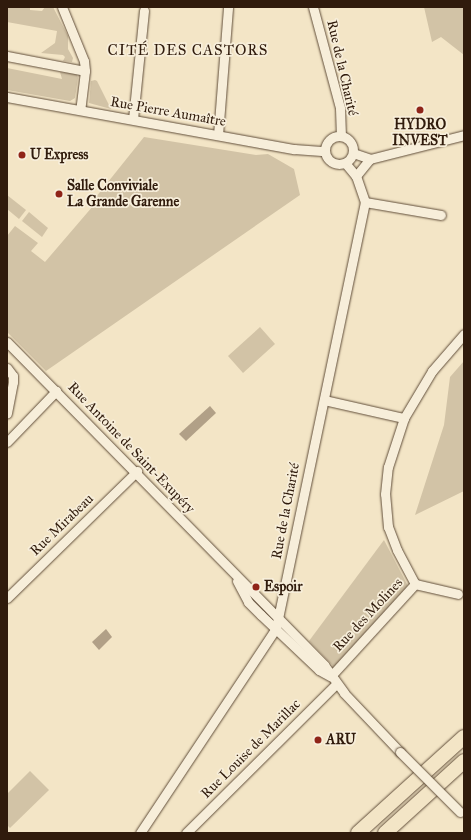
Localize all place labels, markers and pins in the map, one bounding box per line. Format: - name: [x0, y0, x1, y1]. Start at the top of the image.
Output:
- marker: HYDRO INVEST: [415, 105, 425, 115]
- place label: HYDRO INVEST: [392, 117, 448, 150]
- place label: U Express: [30, 147, 88, 163]
- marker: U Express: [17, 150, 27, 160]
- place label: Salle Conviviale La Grande Garenne: [67, 178, 179, 210]
- marker: Salle Conviviale La Grande Garenne: [54, 189, 64, 199]
- place label: Espoir: [264, 579, 302, 595]
- marker: Espoir: [251, 582, 261, 592]
- place label: ARU: [326, 732, 356, 748]
- marker: ARU: [313, 735, 323, 745]

